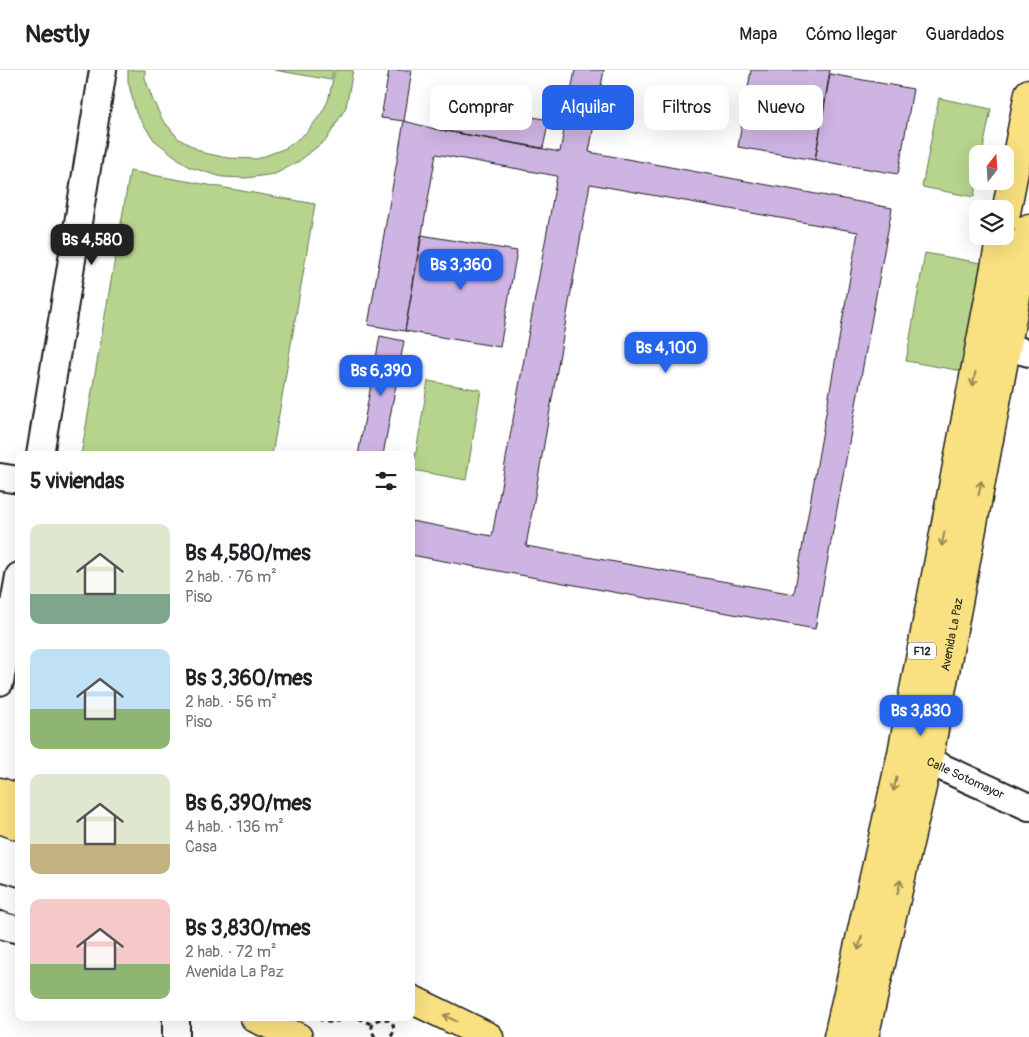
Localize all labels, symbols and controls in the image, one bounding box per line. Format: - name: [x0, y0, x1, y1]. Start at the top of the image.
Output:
- text: Nestly: [25, 20, 89, 49]
- text: Mapa: [739, 23, 777, 46]
- text: Cómo llegar: [805, 23, 897, 46]
- text: Guardados: [925, 23, 1004, 46]
- chip: Comprar: [430, 85, 532, 130]
- chip: Alquilar: [542, 85, 634, 130]
- chip: Filtros: [644, 85, 729, 130]
- chip: Nuevo: [739, 85, 823, 130]
- north arrow: [969, 145, 1014, 190]
- map controls: [969, 145, 1014, 245]
- button: layers: [969, 200, 1014, 245]
- pin: Bs 4,580: [40, 224, 144, 266]
- text: Bs 4,580: [62, 230, 122, 250]
- pin: Bs 3,360: [409, 248, 513, 291]
- text: Bs 3,360: [430, 255, 492, 275]
- pin: Bs 4,100: [614, 332, 718, 374]
- text: Bs 4,100: [635, 338, 697, 358]
- pin: Bs 6,390: [329, 354, 433, 397]
- text: Bs 6,390: [350, 361, 412, 381]
- one-way arrow: [969, 371, 978, 387]
- icon: filters: [372, 467, 400, 495]
- text: 5 viviendas: [30, 468, 124, 495]
- one-way arrow: [976, 480, 986, 496]
- one-way arrow: [938, 530, 948, 546]
- text: Bs 4,580/mes: [185, 540, 311, 567]
- icon: home: [70, 544, 130, 604]
- text: 2 hab. · 76 m²: [185, 567, 277, 587]
- text: Piso: [185, 587, 212, 607]
- street label: Avenida La Paz: [938, 597, 966, 672]
- road number: F12: [908, 642, 936, 660]
- text: Bs 3,360/mes: [185, 665, 312, 692]
- icon: home: [70, 669, 130, 729]
- text: 2 hab. · 56 m²: [185, 692, 277, 712]
- pin: Bs 3,830: [869, 694, 973, 737]
- text: Bs 3,830: [891, 701, 951, 721]
- text: Piso: [185, 712, 212, 732]
- street label: Calle Sotomayor: [924, 754, 1007, 803]
- one-way arrow: [890, 776, 899, 792]
- text: Bs 6,390/mes: [185, 790, 311, 817]
- icon: home: [70, 794, 130, 854]
- text: 4 hab. · 136 m²: [185, 817, 284, 837]
- text: Casa: [185, 837, 217, 857]
- one-way arrow: [895, 880, 904, 896]
- text: Bs 3,830/mes: [185, 915, 310, 942]
- icon: home: [70, 919, 130, 979]
- one-way arrow: [855, 934, 864, 950]
- text: 2 hab. · 72 m²: [185, 942, 276, 962]
- text: Avenida La Paz: [185, 962, 284, 982]
- one-way arrow: [443, 1013, 458, 1022]

